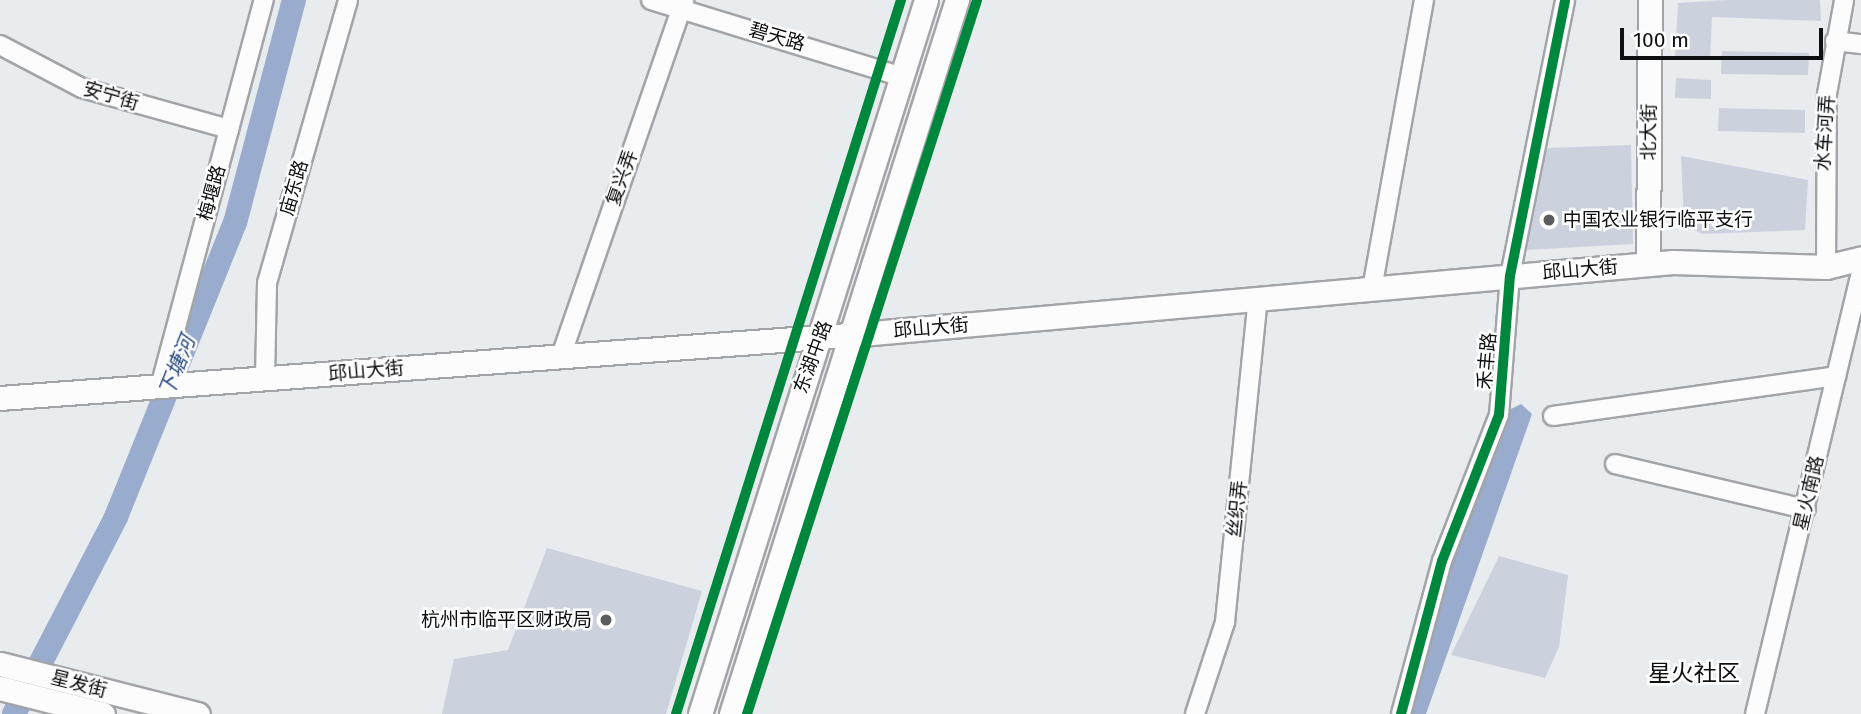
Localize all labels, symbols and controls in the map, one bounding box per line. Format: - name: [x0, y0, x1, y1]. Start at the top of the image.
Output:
- scale bar: [1623, 14, 1826, 58]
- street label: 碧天路: [746, 18, 808, 56]
- text: 100 m: [1633, 27, 1689, 53]
- street label: 安宁街: [80, 77, 142, 115]
- street label: 水车河弄: [1811, 94, 1839, 172]
- street label: 北大街: [1638, 104, 1660, 160]
- street label: 复兴弄: [602, 147, 642, 209]
- street label: 庙东路: [275, 157, 313, 219]
- street label: 梅堰路: [194, 163, 230, 223]
- place label: 中国农业银行临平支行: [1563, 209, 1753, 231]
- marker: 中国农业银行临平支行: [1541, 212, 1557, 228]
- street label: 邱山大街: [1541, 255, 1619, 285]
- street label: 邱山大街: [892, 313, 970, 343]
- street label: 东湖中路: [789, 317, 837, 397]
- water label: 下塘河: [154, 332, 200, 400]
- street label: 禾丰路: [1473, 332, 1501, 390]
- street label: 邱山大街: [327, 356, 405, 386]
- street label: 星火南路: [1789, 453, 1829, 533]
- street label: 丝织弄: [1223, 479, 1251, 539]
- place label: 杭州市临平区财政局: [421, 609, 592, 631]
- marker: 杭州市临平区财政局: [598, 612, 614, 628]
- district label: 星火社区: [1648, 659, 1740, 687]
- street label: 星发街: [49, 666, 109, 702]

